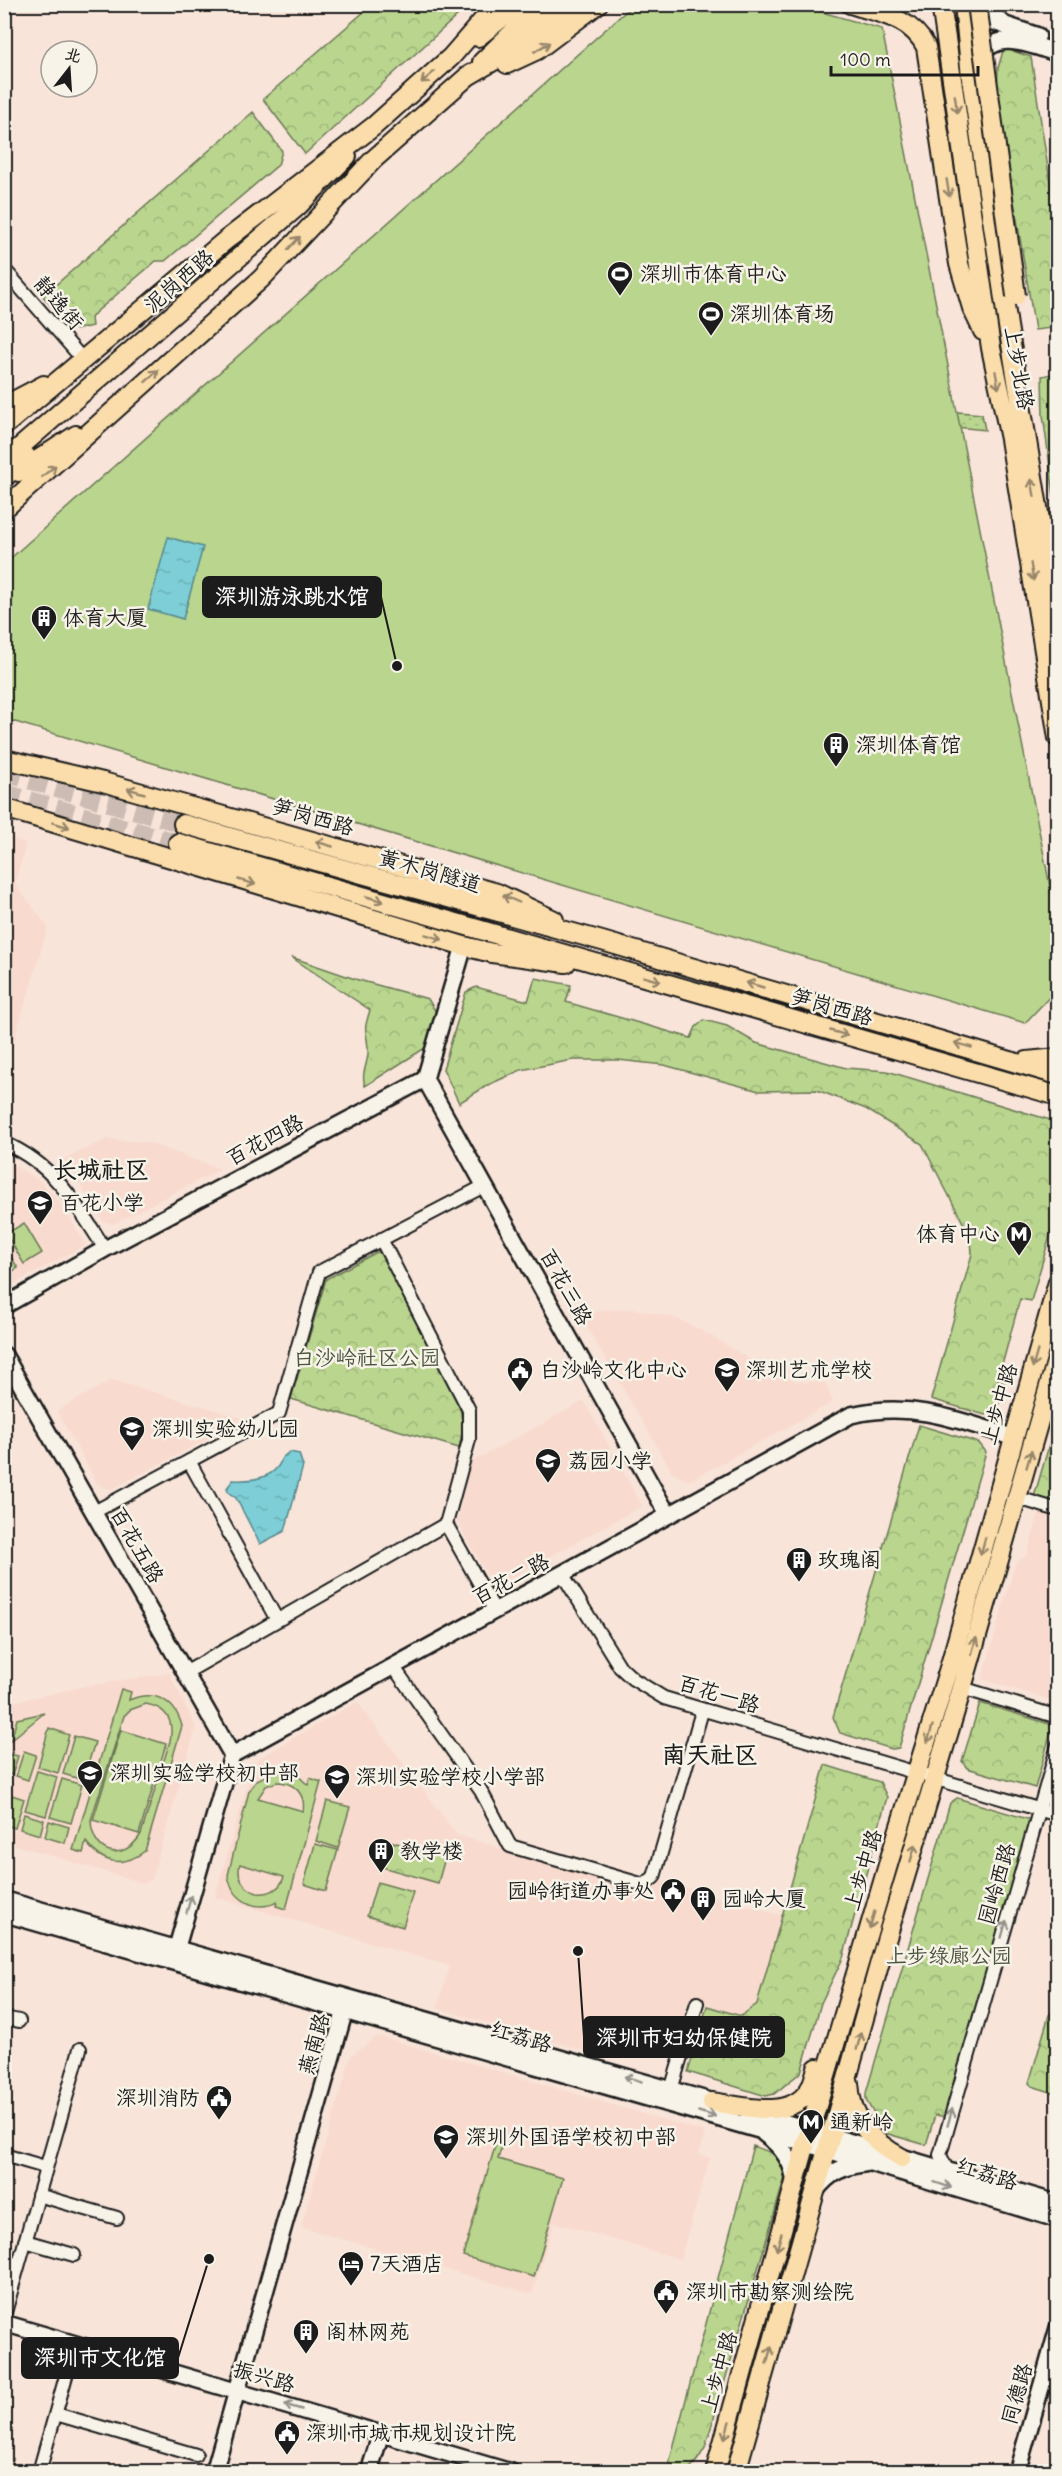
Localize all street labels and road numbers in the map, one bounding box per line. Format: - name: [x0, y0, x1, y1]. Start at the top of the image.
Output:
- street label: 泥岗西路: [138, 243, 219, 318]
- street label: 静逸街: [29, 270, 90, 335]
- street label: 上步北路: [999, 324, 1040, 412]
- street label: 笋岗西路: [269, 792, 357, 841]
- street label: 黄木岗隧道: [376, 843, 484, 898]
- street label: 笋岗西路: [788, 982, 876, 1031]
- street label: 百花四路: [221, 1108, 308, 1171]
- street label: 百花三路: [534, 1243, 599, 1330]
- street label: 上步中路: [974, 1360, 1023, 1448]
- street label: 百花五路: [105, 1502, 170, 1588]
- street label: 百花二路: [467, 1547, 554, 1610]
- street label: 百花一路: [675, 1668, 763, 1719]
- street label: 上步中路: [837, 1826, 888, 1914]
- street label: 园岭西路: [972, 1840, 1021, 1928]
- street label: 燕南路: [292, 2010, 335, 2078]
- street label: 红荔路: [487, 2015, 555, 2058]
- street label: 红荔路: [953, 2151, 1021, 2196]
- street label: 上步中路: [694, 2328, 743, 2416]
- street label: 振兴路: [230, 2355, 298, 2398]
- street label: 同德路: [995, 2360, 1038, 2428]

